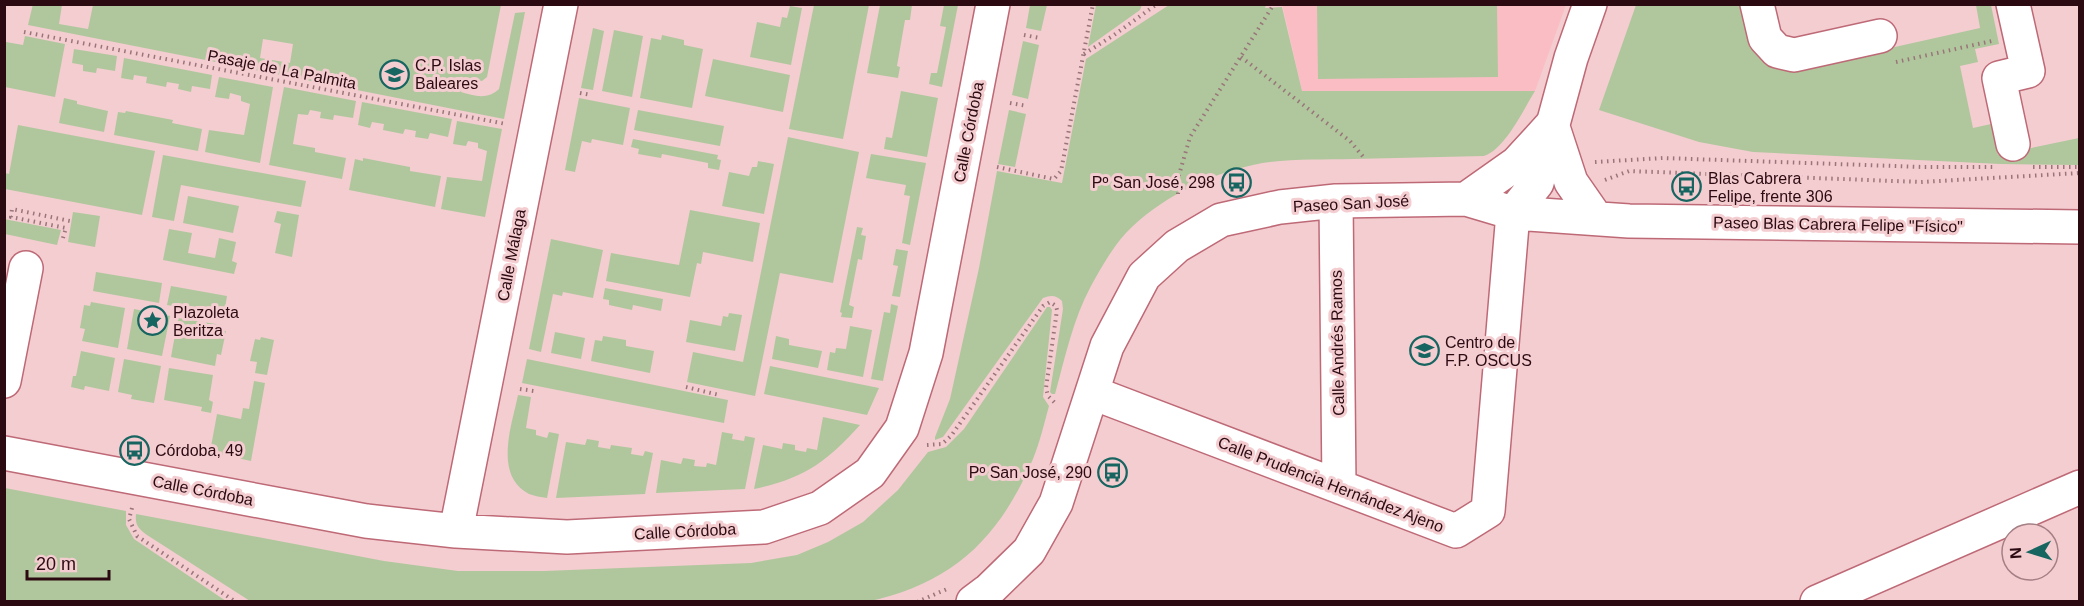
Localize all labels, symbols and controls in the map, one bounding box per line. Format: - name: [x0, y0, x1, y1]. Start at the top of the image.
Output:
- street label: Pasaje de La Palmita: [206, 47, 358, 92]
- place label: C.P. Islas Baleares: [415, 57, 481, 92]
- school or university icon: C.P. Islas Baleares: [378, 58, 410, 90]
- street label: Calle Córdoba: [950, 80, 987, 184]
- bus stop icon: Pº San José, 298: [1220, 166, 1252, 198]
- place label: Blas Cabrera Felipe, frente 306: [1708, 170, 1833, 205]
- bus stop icon: Blas Cabrera Felipe, frente 306: [1671, 171, 1703, 203]
- place label: Pº San José, 298: [1092, 174, 1215, 191]
- street label: Paseo San José: [1292, 192, 1410, 215]
- street label: Calle Málaga: [494, 208, 529, 303]
- street label: Paseo Blas Cabrera Felipe "Físico": [1713, 214, 1963, 235]
- street label: Calle Andrés Ramos: [1328, 270, 1347, 416]
- place label: Plazoleta Beritza: [173, 304, 239, 339]
- place icon: Plazoleta Beritza: [136, 305, 168, 337]
- place label: Centro de F.P. OSCUS: [1445, 334, 1532, 369]
- school or university icon: Centro de F.P. OSCUS: [1408, 335, 1440, 367]
- street label: Calle Prudencia Hernández Ajeno: [1216, 433, 1446, 535]
- bus stop icon: Córdoba, 49: [118, 434, 150, 466]
- place label: Córdoba, 49: [155, 442, 243, 459]
- bus stop icon: Pº San José, 290: [1097, 456, 1129, 488]
- place label: Pº San José, 290: [969, 464, 1092, 481]
- street label: Calle Córdoba: [151, 472, 255, 509]
- street label: Calle Córdoba: [634, 520, 737, 543]
- north arrow: [2000, 522, 2060, 582]
- scale bar: [27, 543, 110, 581]
- text: N: [2007, 547, 2024, 559]
- text: 20 m: [36, 554, 76, 574]

